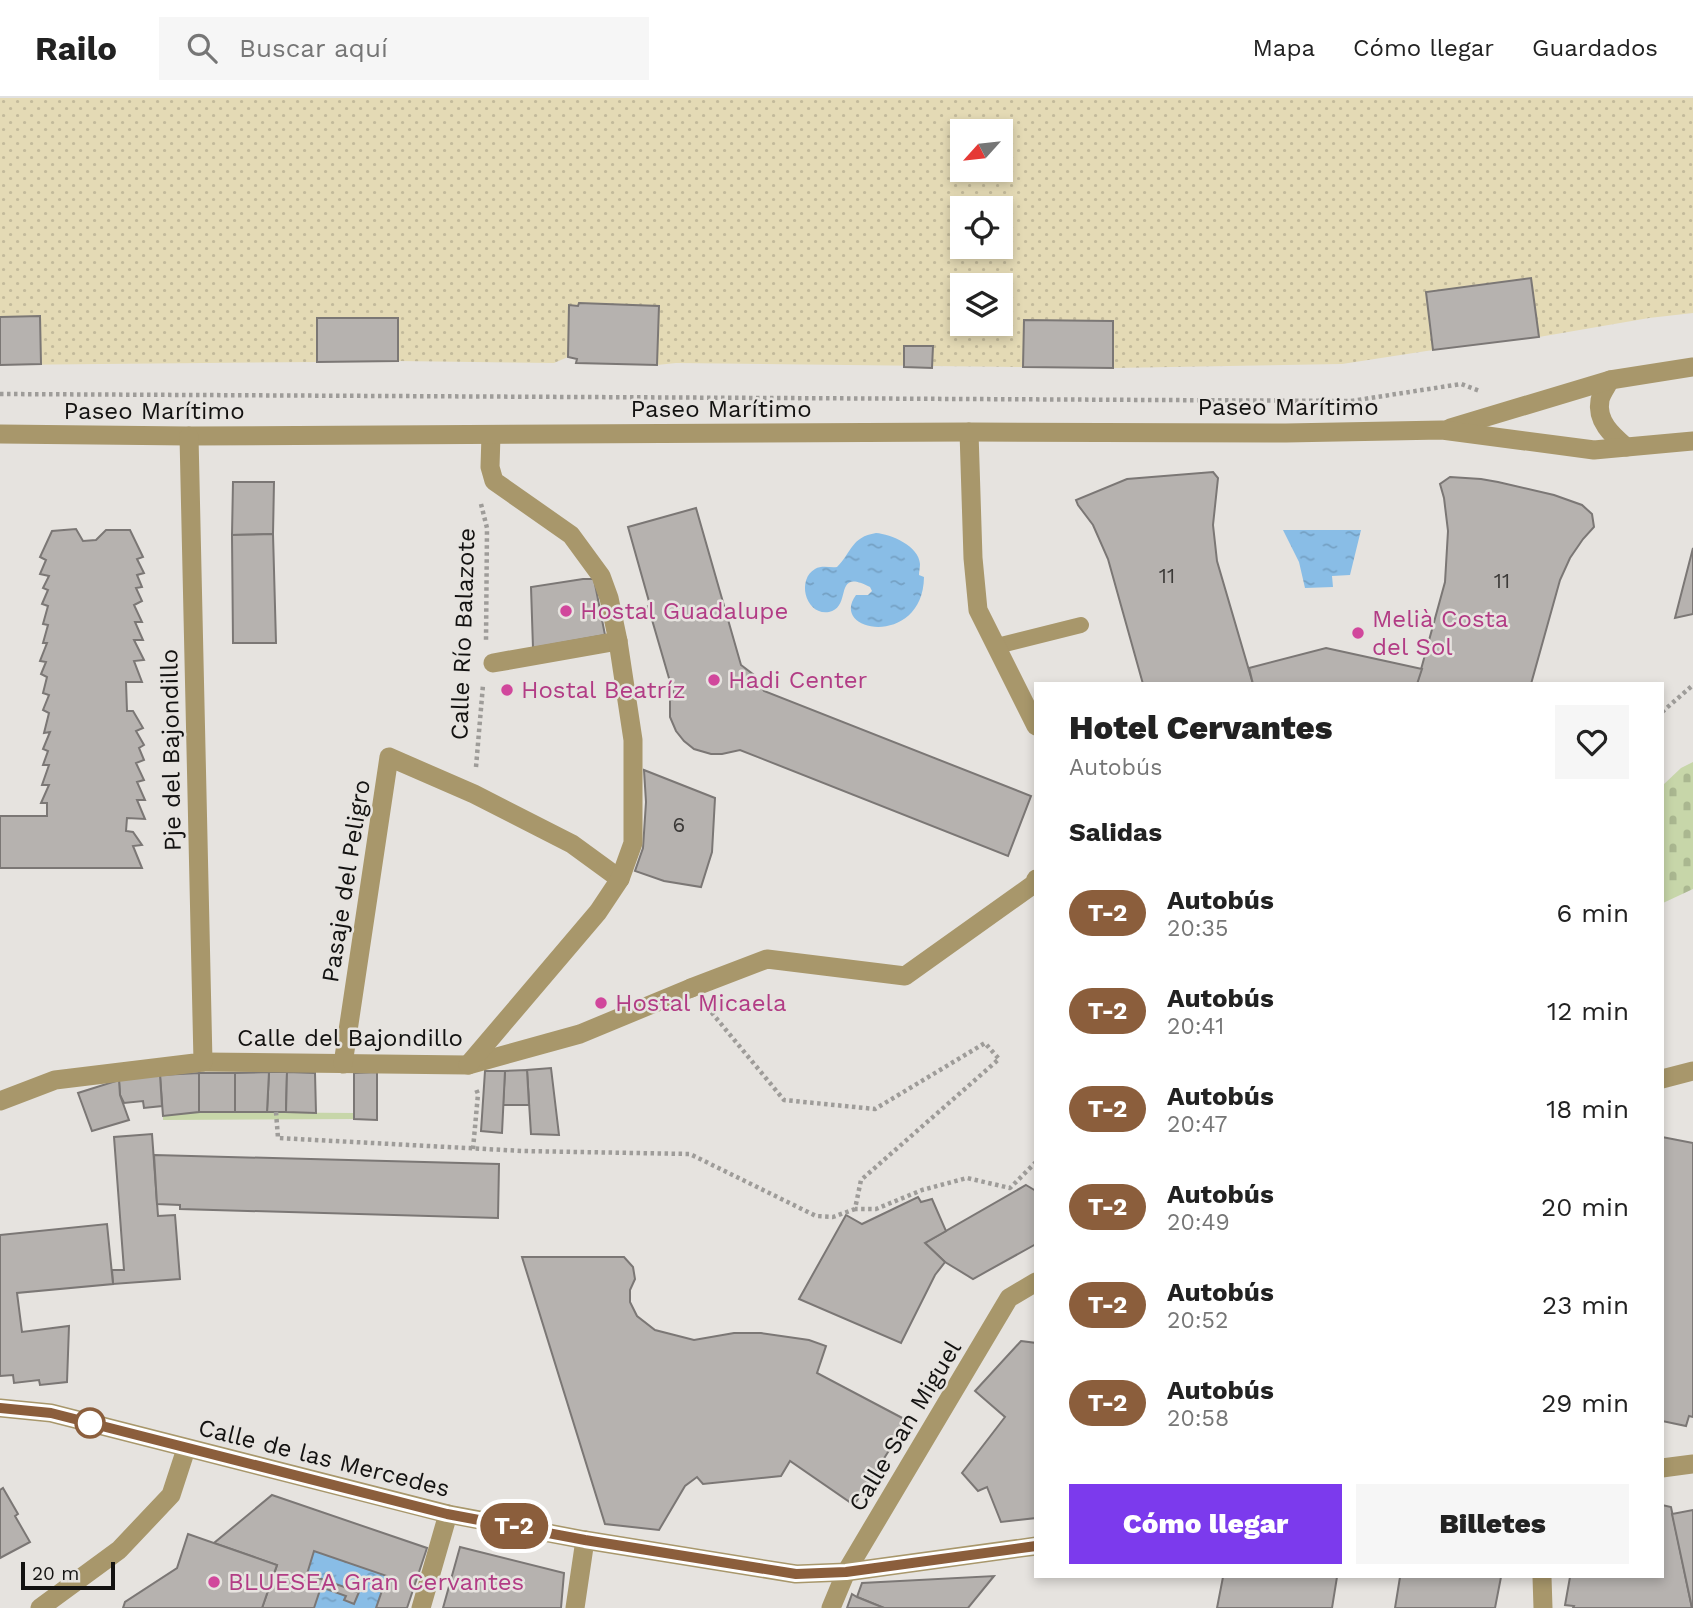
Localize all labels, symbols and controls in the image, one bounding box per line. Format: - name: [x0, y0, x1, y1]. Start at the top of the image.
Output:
- search box: [159, 17, 649, 80]
- text: Railo: [35, 29, 117, 68]
- icon: search: [183, 29, 221, 67]
- text: Buscar aquí: [239, 33, 388, 63]
- text: Mapa: [1253, 34, 1315, 62]
- text: Cómo llegar: [1353, 34, 1494, 62]
- text: Guardados: [1532, 34, 1658, 62]
- north arrow: [950, 119, 1013, 182]
- map controls: [950, 119, 1013, 336]
- button: locate: [950, 196, 1013, 259]
- button: layers: [950, 273, 1013, 336]
- street label: Paseo Marítimo: [1197, 393, 1379, 421]
- street label: Paseo Marítimo: [630, 395, 812, 423]
- street label: Paseo Marítimo: [63, 397, 245, 425]
- street label: Calle Río Balazote: [445, 527, 481, 741]
- house number: 11: [1159, 563, 1175, 588]
- house number: 11: [1494, 568, 1510, 593]
- place label: Hostal Guadalupe: [580, 597, 788, 625]
- marker: Hostal Guadalupe: [558, 603, 574, 619]
- place label: Melià Costa del Sol: [1372, 605, 1508, 661]
- marker: Melià Costa del Sol: [1350, 625, 1366, 641]
- street label: Pje del Bajondillo: [155, 649, 187, 851]
- place label: Hadi Center: [728, 666, 868, 694]
- marker: Hadi Center: [706, 672, 722, 688]
- place label: Hostal Beatríz: [521, 676, 685, 704]
- marker: Hostal Beatríz: [499, 682, 515, 698]
- button: heart: [1555, 705, 1629, 779]
- text: Hotel Cervantes: [1069, 708, 1332, 747]
- text: Autobús: [1069, 754, 1162, 781]
- street label: Pasaje del Peligro: [316, 778, 376, 984]
- house number: 6: [673, 812, 685, 837]
- text: Salidas: [1069, 817, 1162, 847]
- text: Autobús: [1167, 885, 1274, 915]
- text: 6 min: [1557, 898, 1629, 928]
- text: T-2: [1088, 899, 1127, 927]
- text: 20:35: [1167, 915, 1228, 942]
- text: Autobús: [1167, 983, 1274, 1013]
- place label: Hostal Micaela: [615, 989, 786, 1017]
- marker: Hostal Micaela: [593, 995, 609, 1011]
- text: 12 min: [1547, 996, 1629, 1026]
- text: T-2: [1088, 997, 1127, 1025]
- text: 20:41: [1167, 1013, 1224, 1040]
- street label: Calle del Bajondillo: [237, 1024, 463, 1052]
- text: Autobús: [1167, 1081, 1274, 1111]
- text: 18 min: [1546, 1094, 1629, 1124]
- text: T-2: [1088, 1095, 1127, 1123]
- text: 20:47: [1167, 1111, 1227, 1138]
- text: Autobús: [1167, 1179, 1274, 1209]
- text: 20 min: [1541, 1192, 1629, 1222]
- text: T-2: [1088, 1193, 1127, 1221]
- text: 20:49: [1167, 1209, 1230, 1236]
- text: Autobús: [1167, 1277, 1274, 1307]
- text: 23 min: [1542, 1290, 1629, 1320]
- text: T-2: [1088, 1291, 1127, 1319]
- text: 20:52: [1167, 1307, 1228, 1334]
- street label: Calle San Miguel: [843, 1335, 967, 1516]
- text: Autobús: [1167, 1375, 1274, 1405]
- text: 29 min: [1541, 1388, 1629, 1418]
- text: T-2: [1088, 1389, 1127, 1417]
- text: 20:58: [1167, 1405, 1229, 1432]
- unlabelled marker: [75, 1408, 105, 1438]
- street label: Calle de las Mercedes: [195, 1413, 453, 1503]
- button: Cómo llegar: [1069, 1484, 1342, 1564]
- button: Billetes: [1356, 1484, 1629, 1564]
- line badge: T-2: [474, 1503, 554, 1549]
- text: T-2: [494, 1512, 534, 1540]
- scale bar: [21, 1559, 116, 1591]
- text: 20 m: [32, 1562, 79, 1585]
- place label: BLUESEA Gran Cervantes: [228, 1568, 524, 1596]
- marker: BLUESEA Gran Cervantes: [206, 1574, 222, 1590]

